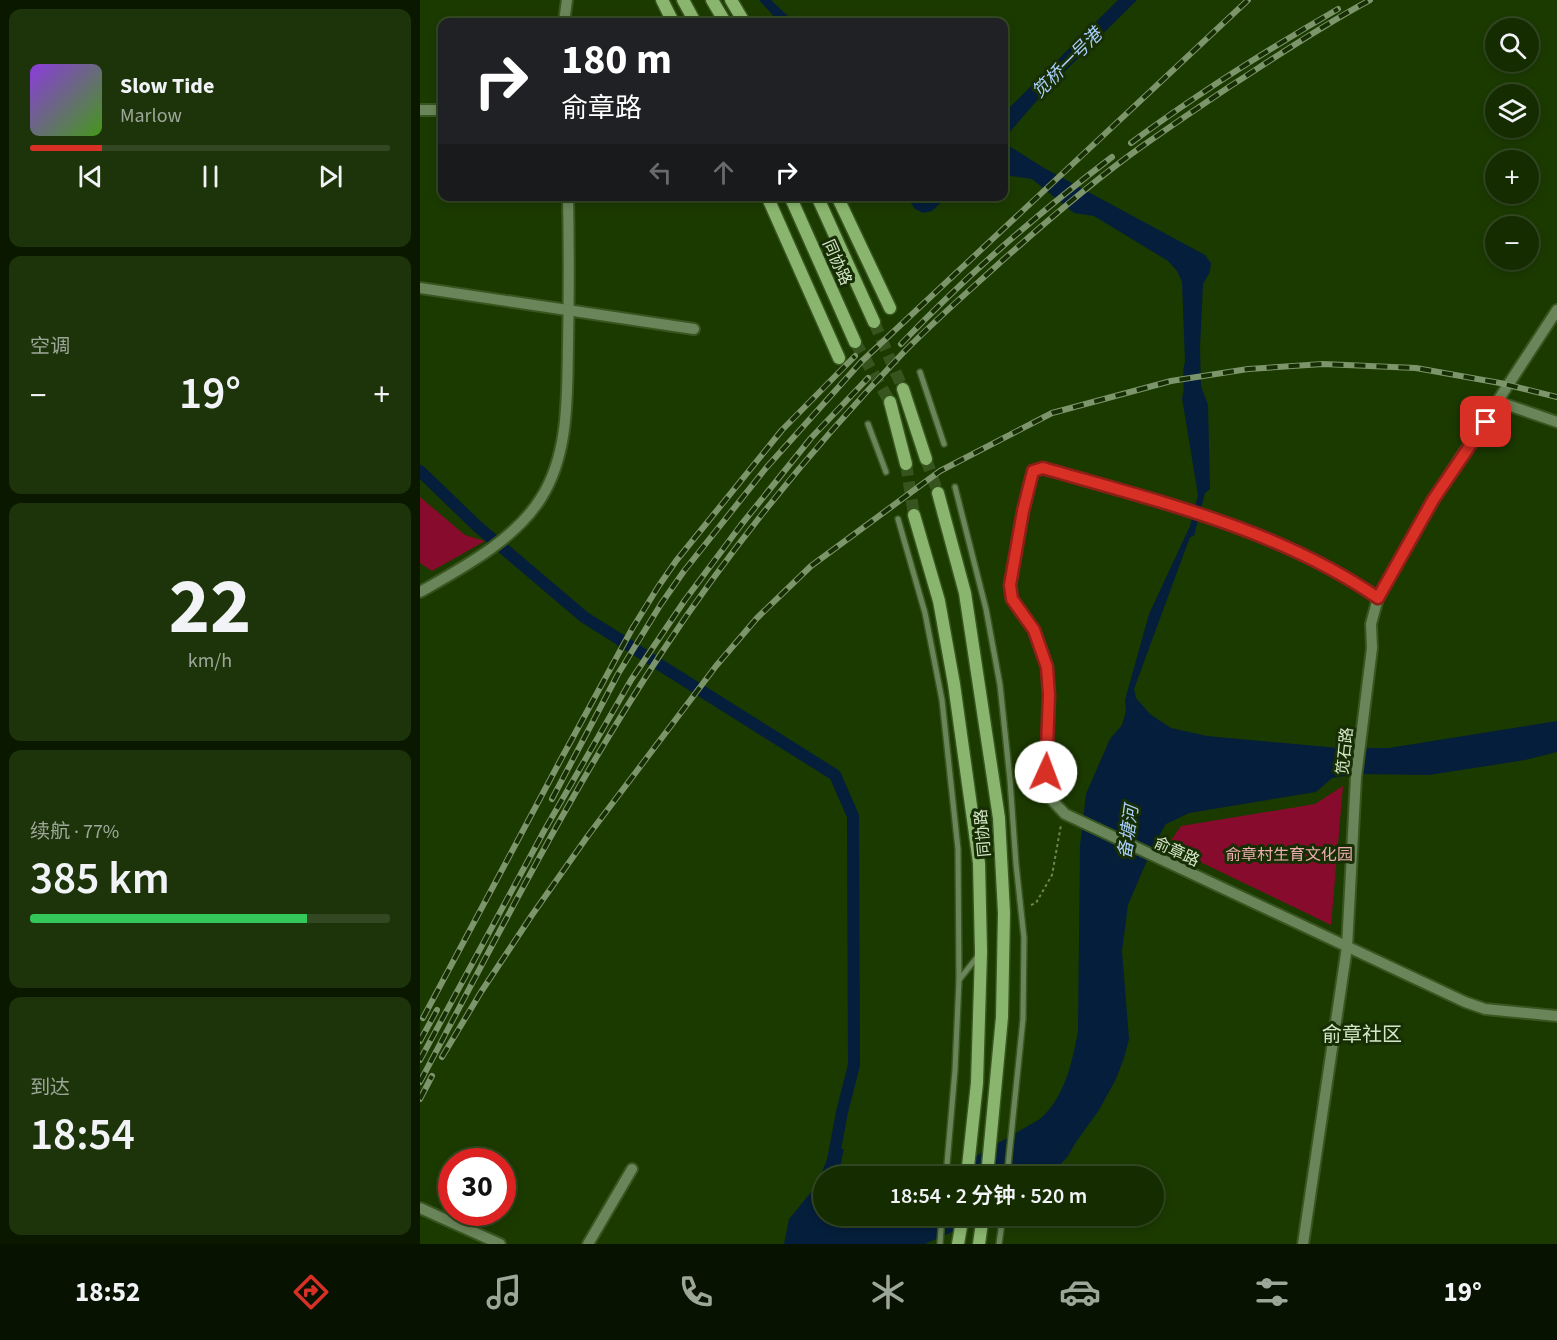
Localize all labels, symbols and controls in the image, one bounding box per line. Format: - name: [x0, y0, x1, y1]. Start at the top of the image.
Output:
- map controls: [1485, 18, 1539, 270]
- button: search: [1485, 18, 1539, 72]
- water label: 笕桥一号港: [1027, 21, 1110, 104]
- text: 180 m: [561, 30, 672, 90]
- icon: right: [462, 42, 540, 120]
- text: Slow Tide: [120, 70, 214, 102]
- button: layers: [1485, 84, 1539, 138]
- text: 俞章路: [561, 89, 642, 128]
- text: Marlow: [120, 102, 182, 130]
- button: +: [1485, 150, 1539, 204]
- icon: left: [644, 156, 677, 189]
- icon: ahead: [707, 156, 740, 189]
- icon: right: [770, 156, 803, 189]
- icon: previous: [74, 160, 107, 193]
- icon: pause: [194, 160, 227, 193]
- icon: next: [314, 160, 347, 193]
- button: −: [1485, 216, 1539, 270]
- street label: 同协路: [817, 236, 857, 289]
- text: 空调: [30, 333, 70, 361]
- text: 19°: [179, 362, 241, 426]
- text: −: [30, 372, 46, 419]
- text: +: [374, 372, 390, 419]
- pin: [1460, 396, 1511, 447]
- icon: arrive: [1469, 405, 1502, 438]
- text: 22: [169, 552, 251, 663]
- text: km/h: [188, 647, 232, 675]
- street label: 笕石路: [1332, 726, 1358, 776]
- position arrow: [1014, 740, 1078, 804]
- water label: 备塘河: [1112, 801, 1145, 861]
- street label: 同协路: [970, 808, 996, 858]
- text: 续航 · 77%: [30, 818, 119, 846]
- street label: 俞章路: [1150, 832, 1203, 872]
- park label: 俞章村生育文化园: [1225, 844, 1353, 866]
- text: 385 km: [30, 847, 170, 911]
- district label: 俞章社区: [1322, 1021, 1402, 1049]
- text: 到达: [30, 1074, 70, 1102]
- text: 18:54: [30, 1103, 135, 1167]
- speed limit sign: 30: [438, 1148, 516, 1226]
- text: 18:54 · 2 分钟 · 520 m: [890, 1180, 1087, 1212]
- icon: directions: [290, 1271, 332, 1313]
- icon: music: [483, 1271, 525, 1313]
- icon: phone: [675, 1271, 717, 1313]
- icon: climate: [867, 1271, 909, 1313]
- icon: car: [1059, 1271, 1101, 1313]
- icon: filters: [1251, 1271, 1293, 1313]
- text: 18:52: [75, 1273, 140, 1312]
- text: 19°: [1444, 1273, 1482, 1312]

